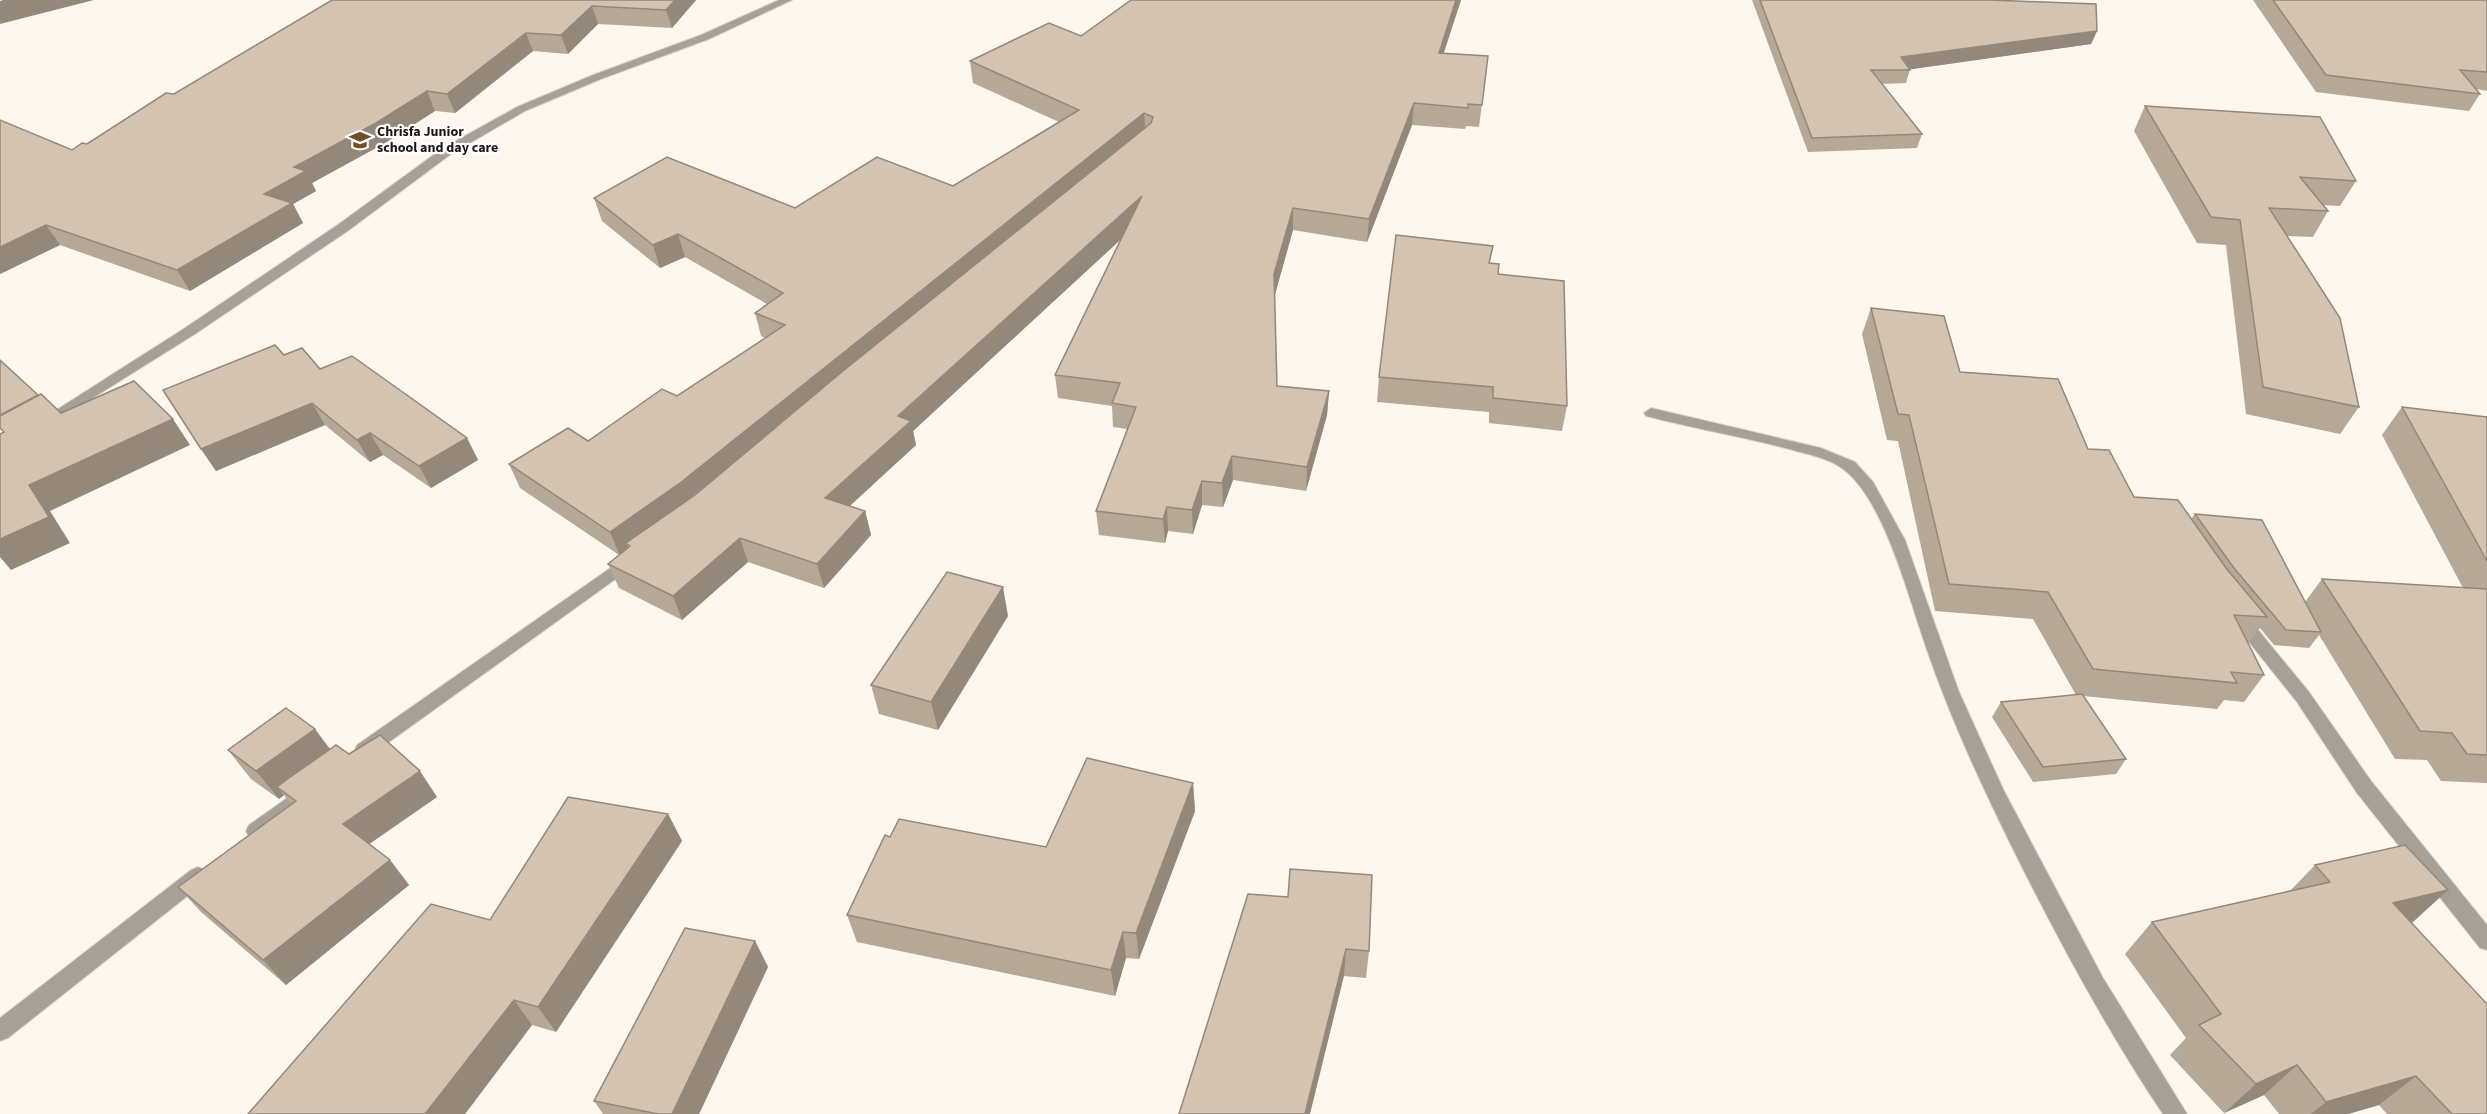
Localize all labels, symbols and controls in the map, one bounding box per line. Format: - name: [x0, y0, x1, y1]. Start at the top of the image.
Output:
- place label: Chrisfa Junior school and day care: [377, 122, 498, 158]
- school or university icon: Chrisfa Junior school and day care: [348, 128, 372, 152]

